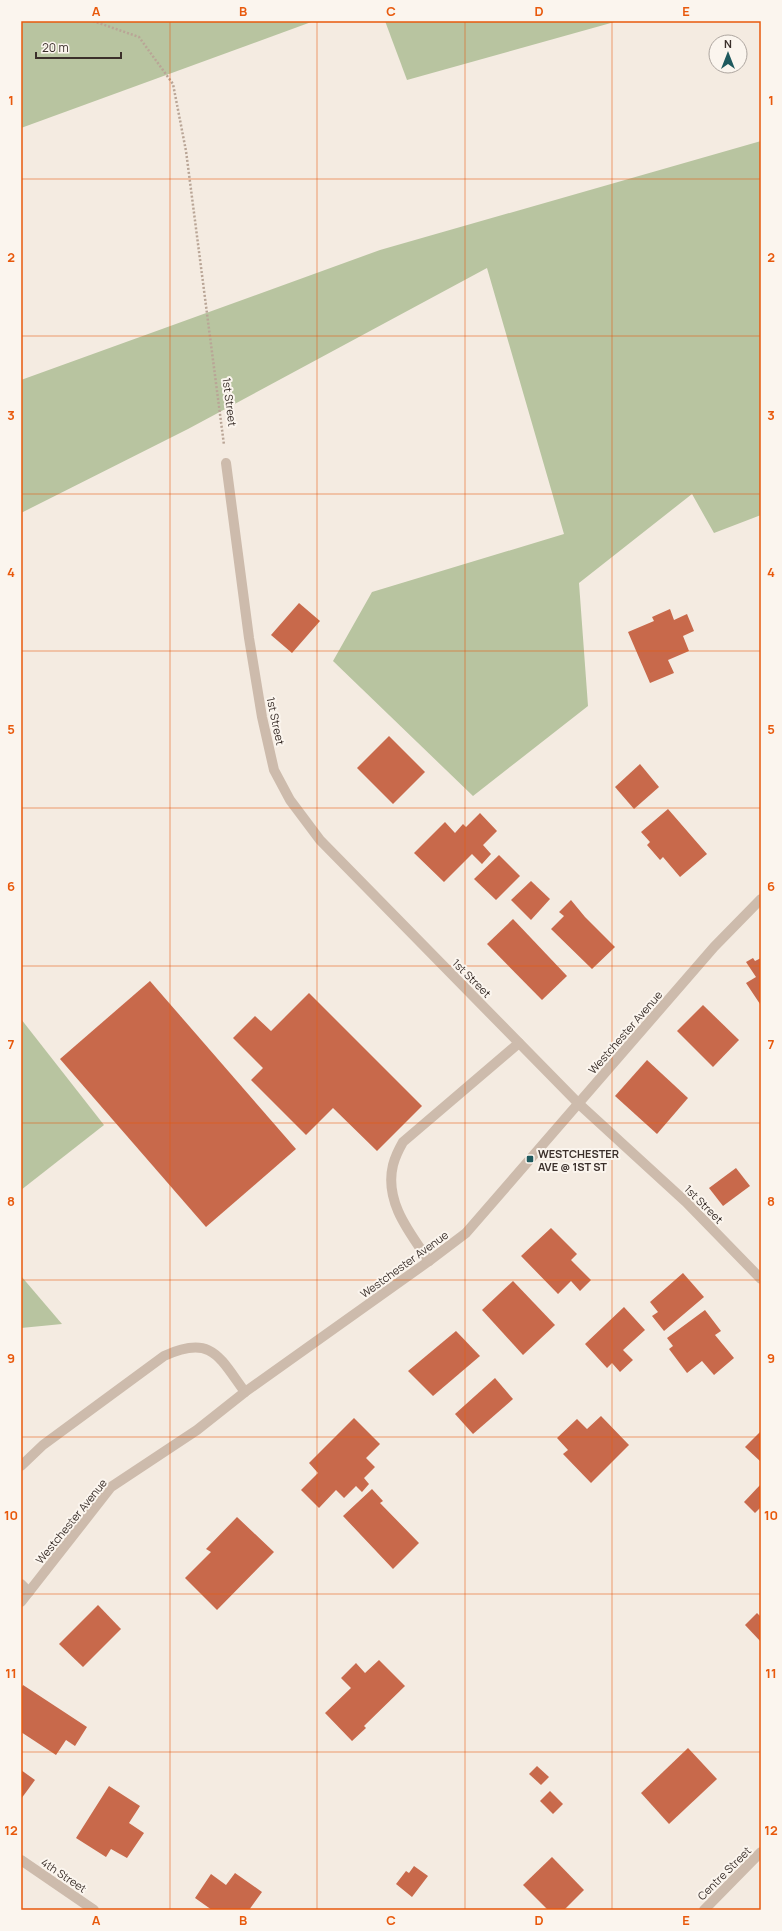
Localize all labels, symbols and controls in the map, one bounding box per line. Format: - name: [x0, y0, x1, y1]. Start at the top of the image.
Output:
- text: A: [92, 2, 101, 20]
- text: B: [239, 2, 247, 20]
- text: C: [386, 2, 396, 20]
- text: D: [534, 2, 544, 20]
- text: E: [682, 2, 690, 20]
- scale bar: [36, 34, 121, 60]
- north arrow: [708, 34, 748, 74]
- text: N: [724, 36, 732, 51]
- text: 20 m: [42, 39, 69, 56]
- text: 1: [8, 91, 14, 109]
- text: 1: [768, 91, 774, 109]
- text: 2: [7, 248, 15, 266]
- text: 2: [767, 248, 775, 266]
- street label: 1st Street: [220, 377, 240, 427]
- text: 3: [7, 406, 15, 424]
- text: 3: [767, 406, 775, 424]
- text: 4: [7, 563, 15, 581]
- text: 4: [767, 563, 775, 581]
- street label: 1st Street: [264, 695, 288, 747]
- text: 5: [7, 720, 15, 738]
- text: 5: [767, 720, 775, 738]
- text: 6: [7, 877, 15, 895]
- text: 6: [767, 877, 775, 895]
- street label: 1st Street: [449, 955, 495, 1001]
- street label: Westchester Avenue: [585, 987, 666, 1077]
- text: 7: [8, 1035, 15, 1053]
- text: 7: [768, 1035, 775, 1053]
- place label: WESTCHESTER AVE @ 1ST ST: [538, 1146, 619, 1174]
- marker: WESTCHESTER AVE @ 1ST ST: [525, 1154, 535, 1164]
- street label: 1st Street: [681, 1181, 727, 1227]
- text: 8: [7, 1192, 15, 1210]
- text: 8: [767, 1192, 775, 1210]
- street label: Westchester Avenue: [357, 1227, 451, 1301]
- text: 9: [7, 1349, 15, 1367]
- text: 9: [767, 1349, 775, 1367]
- street label: Westchester Avenue: [32, 1475, 110, 1567]
- text: 10: [4, 1506, 18, 1524]
- text: 10: [764, 1506, 778, 1524]
- text: 11: [5, 1664, 17, 1682]
- text: 11: [765, 1664, 777, 1682]
- text: 12: [4, 1821, 18, 1839]
- text: 12: [764, 1821, 778, 1839]
- street label: Centre Street: [694, 1843, 754, 1903]
- street label: 4th Street: [38, 1854, 90, 1896]
- text: A: [92, 1911, 101, 1929]
- text: B: [239, 1911, 247, 1929]
- text: C: [386, 1911, 396, 1929]
- text: D: [534, 1911, 544, 1929]
- text: E: [682, 1911, 690, 1929]

